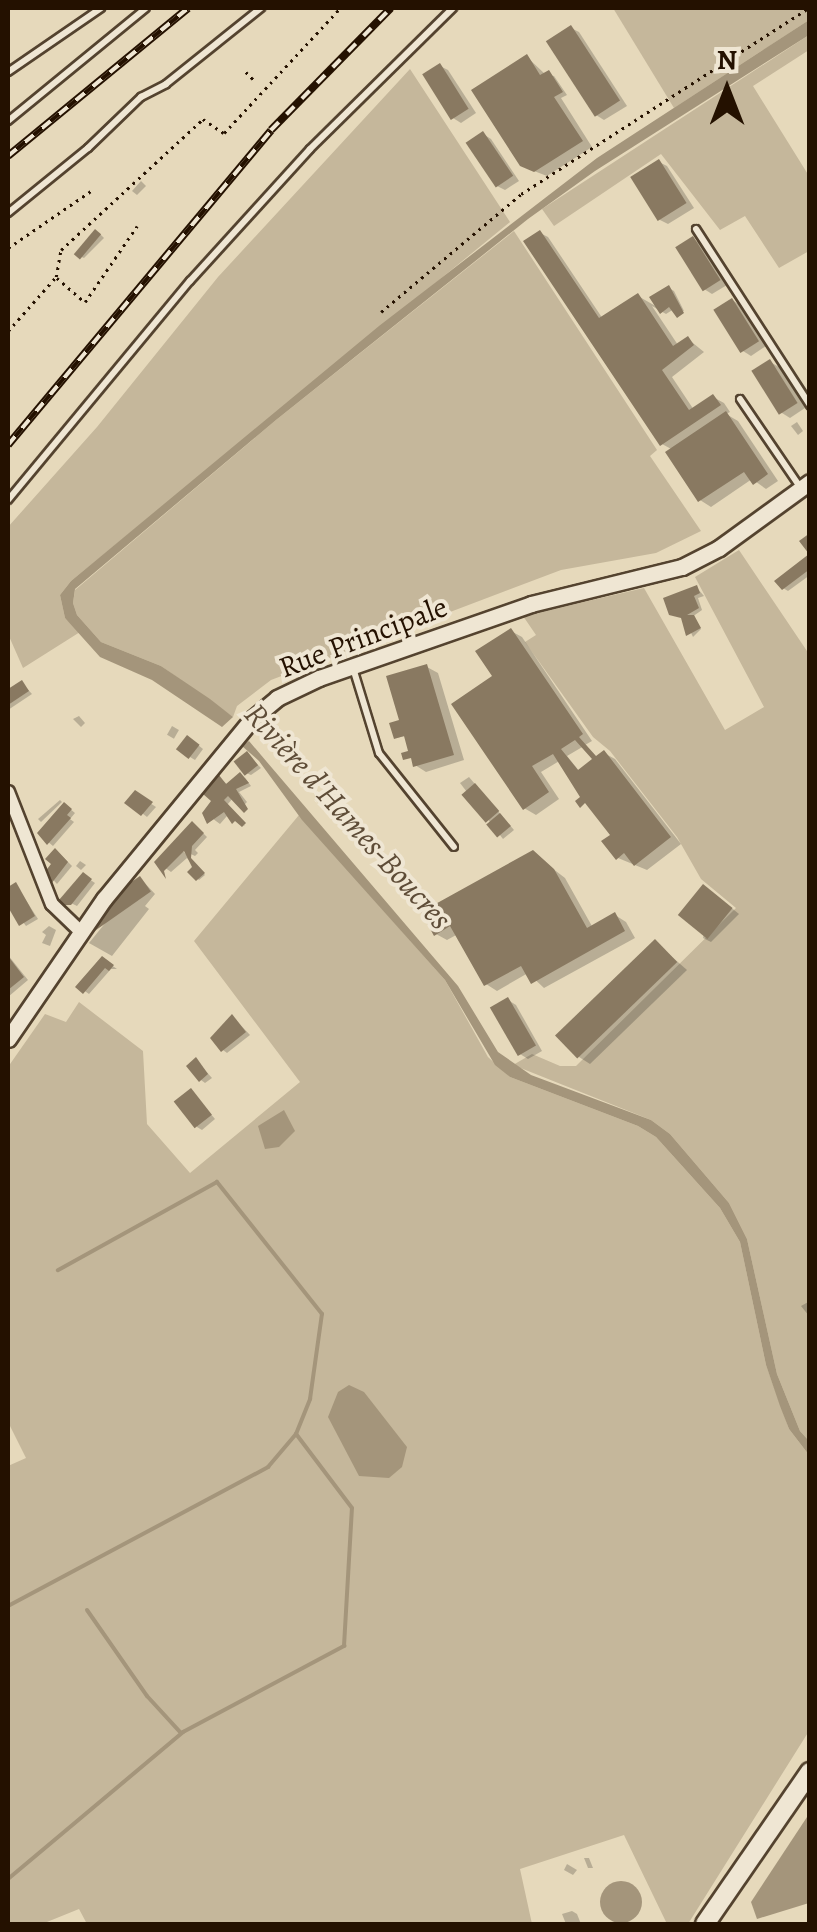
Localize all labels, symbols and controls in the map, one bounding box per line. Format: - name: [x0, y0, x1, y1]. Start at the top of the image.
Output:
- north arrow: [677, 40, 777, 140]
- text: N: [717, 41, 737, 79]
- street label: Rue Principale: [274, 588, 452, 686]
- water label: Rivière d'Hames-Boucres: [236, 695, 460, 937]

